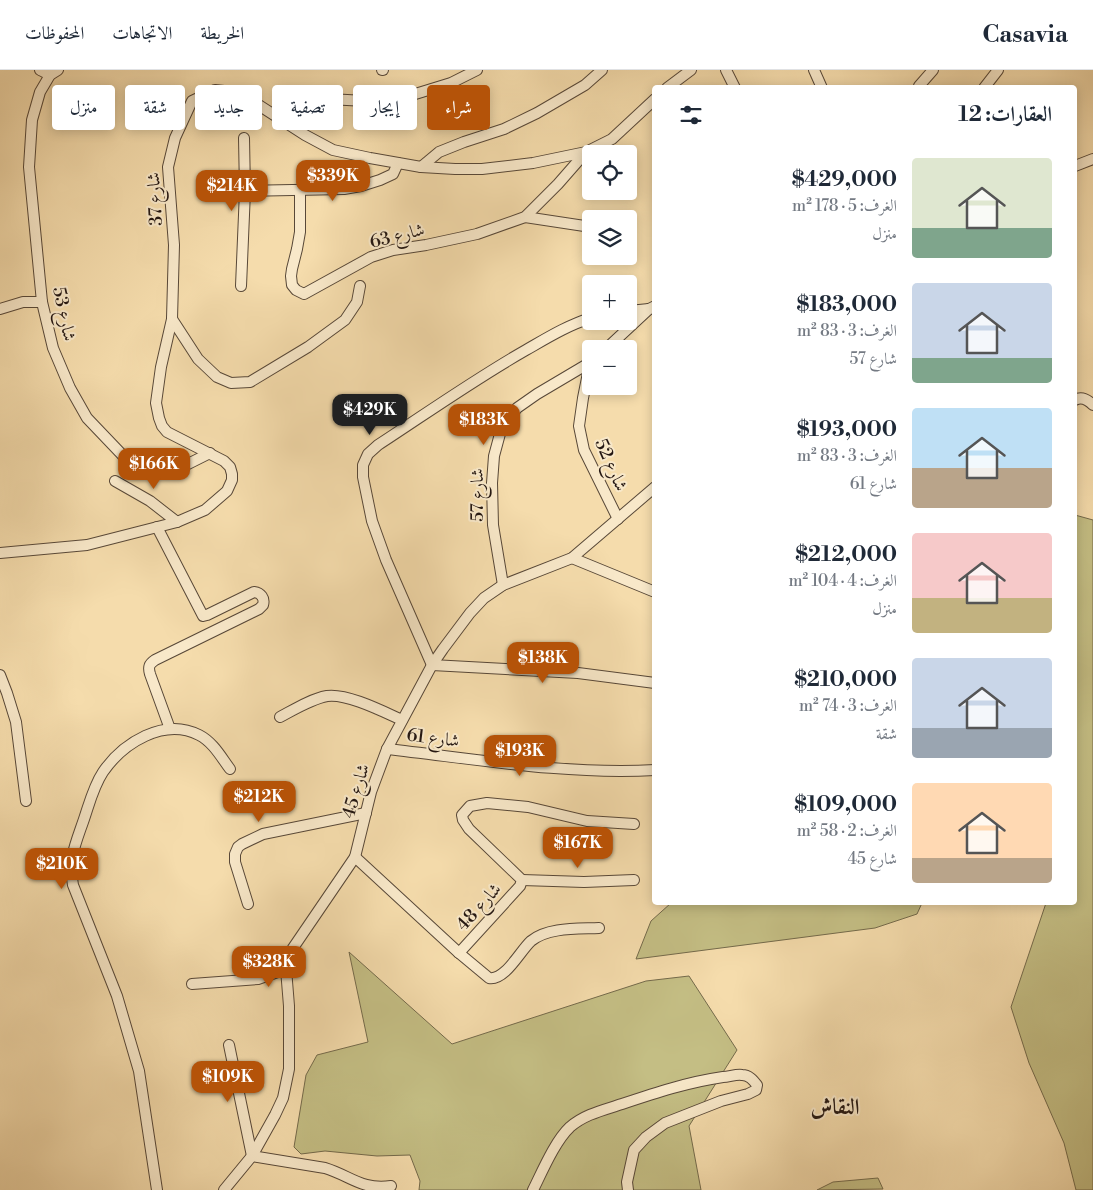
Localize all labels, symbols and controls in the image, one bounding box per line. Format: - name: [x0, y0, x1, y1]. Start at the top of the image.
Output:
- text: Casavia: [982, 20, 1068, 50]
- text: المحفوظات: [25, 22, 84, 45]
- text: الاتجاهات: [112, 22, 172, 45]
- text: الخريطة: [200, 22, 244, 45]
- chip: منزل: [52, 85, 115, 130]
- chip: شقة: [125, 85, 185, 130]
- chip: جديد: [195, 85, 262, 130]
- chip: تصفية: [272, 85, 343, 130]
- chip: إيجار: [353, 85, 417, 130]
- chip: شراء: [427, 85, 490, 130]
- icon: filters: [677, 101, 705, 129]
- text: العقارات: 12: [958, 102, 1052, 128]
- map controls: [582, 145, 637, 395]
- button: locate: [582, 145, 637, 200]
- pin: $339K: [298, 160, 368, 202]
- text: $339K: [307, 166, 359, 186]
- text: $429,000: [792, 167, 897, 193]
- pin: $214K: [197, 170, 267, 212]
- street label: شارع 37: [142, 171, 171, 226]
- text: $214K: [207, 176, 257, 196]
- icon: home: [952, 178, 1012, 238]
- text: الغرف: 5 · 178 m²: [792, 196, 897, 216]
- button: layers: [582, 210, 637, 265]
- street label: شارع 63: [367, 218, 428, 257]
- text: منزل: [872, 224, 897, 244]
- button: +: [582, 275, 637, 330]
- street label: شارع 53: [44, 285, 81, 344]
- text: $183,000: [796, 292, 897, 318]
- icon: home: [952, 303, 1012, 363]
- text: الغرف: 3 · 83 m²: [797, 321, 897, 341]
- button: −: [582, 340, 637, 395]
- text: شارع 57: [850, 349, 897, 369]
- pin: $429K: [335, 394, 405, 436]
- text: $429K: [343, 400, 397, 420]
- pin: $183K: [449, 404, 519, 446]
- text: $183K: [459, 410, 509, 430]
- text: $193,000: [797, 417, 897, 443]
- icon: home: [952, 428, 1012, 488]
- street label: شارع 52: [587, 435, 633, 496]
- text: الغرف: 3 · 83 m²: [797, 446, 897, 466]
- pin: $166K: [119, 448, 189, 490]
- text: $166K: [129, 454, 179, 474]
- street label: شارع 57: [466, 468, 492, 522]
- text: شارع 61: [850, 474, 897, 494]
- text: $212,000: [795, 542, 897, 568]
- icon: home: [952, 553, 1012, 613]
- text: الغرف: 4 · 104 m²: [789, 571, 897, 591]
- text: منزل: [872, 599, 897, 619]
- pin: $138K: [508, 642, 578, 684]
- text: $138K: [518, 648, 568, 668]
- text: $210,000: [794, 667, 897, 693]
- icon: home: [952, 678, 1012, 738]
- text: الغرف: 3 · 74 m²: [799, 696, 897, 716]
- street label: شارع 61: [405, 723, 461, 756]
- text: شقة: [876, 724, 897, 744]
- pin: $193K: [485, 734, 555, 777]
- text: $193K: [495, 741, 545, 761]
- street label: شارع 45: [337, 761, 378, 822]
- pin: $212K: [224, 780, 294, 823]
- text: $212K: [234, 787, 284, 807]
- text: $109,000: [794, 792, 897, 818]
- icon: home: [952, 803, 1012, 863]
- text: الغرف: 2 · 58 m²: [797, 821, 897, 841]
- pin: $167K: [543, 826, 613, 869]
- text: $167K: [554, 833, 602, 853]
- pin: $210K: [27, 848, 97, 890]
- text: شارع 45: [848, 849, 897, 869]
- text: $210K: [36, 854, 88, 874]
- street label: شارع 48: [451, 878, 509, 938]
- pin: $328K: [234, 946, 304, 988]
- text: $328K: [243, 952, 295, 972]
- pin: $109K: [193, 1060, 263, 1103]
- text: $109K: [202, 1067, 254, 1087]
- district label: النقاش: [810, 1094, 860, 1121]

